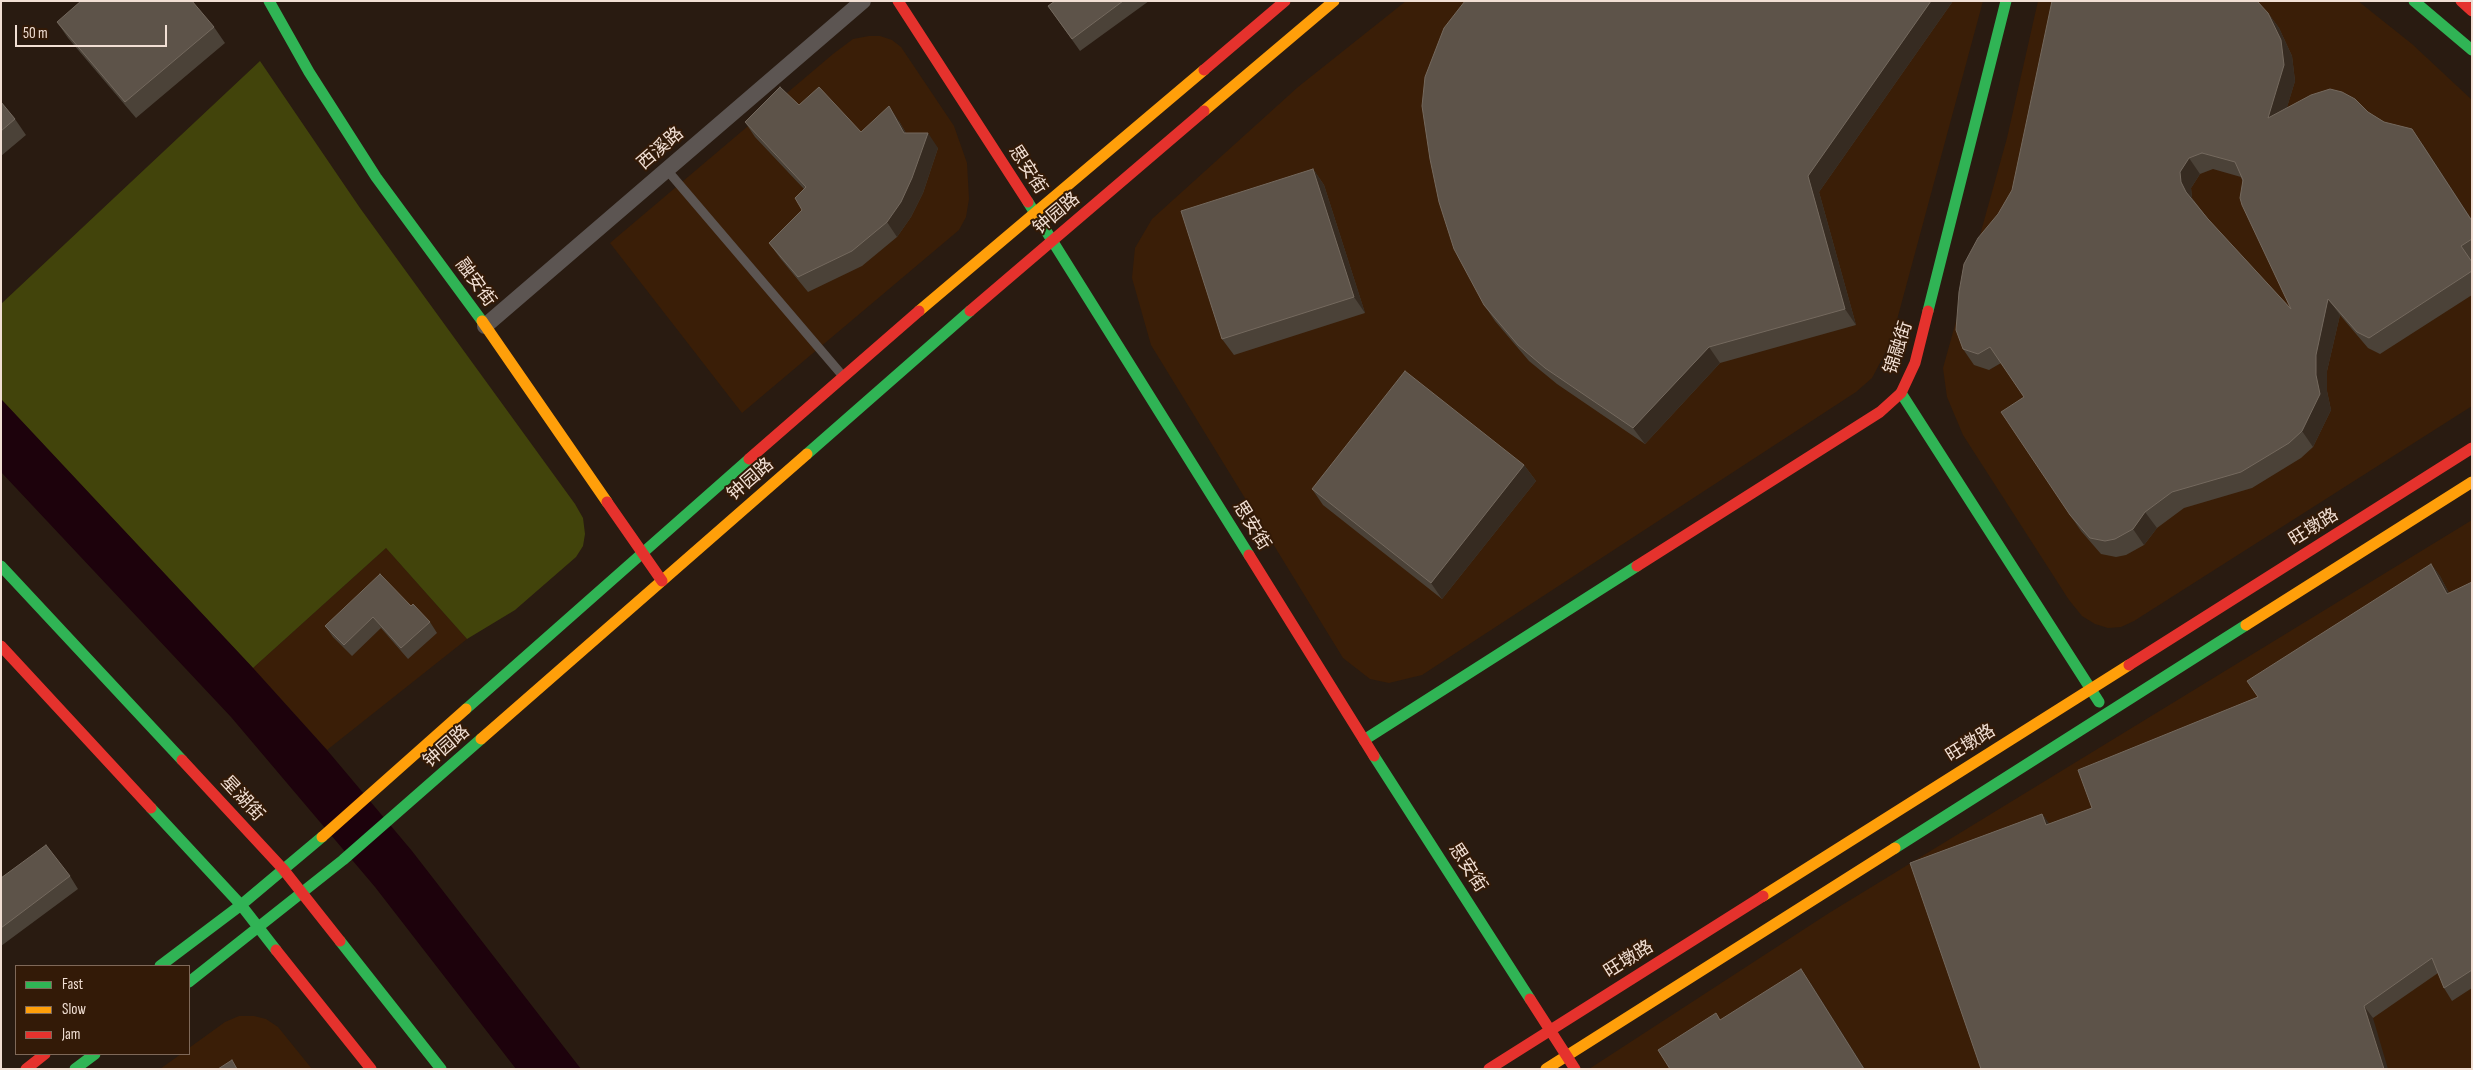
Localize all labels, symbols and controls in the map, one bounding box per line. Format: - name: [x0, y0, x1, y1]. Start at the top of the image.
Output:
- scale bar: [18, 15, 170, 47]
- text: 50 m: [23, 24, 48, 43]
- street label: 西溪路: [634, 123, 688, 175]
- street label: 思安街: [1003, 141, 1051, 199]
- street label: 钟园路: [1029, 188, 1085, 240]
- street label: 融安街: [450, 255, 500, 311]
- street label: 锦融街: [1880, 319, 1918, 377]
- street label: 钟园路: [724, 454, 778, 506]
- street label: 思安街: [1228, 497, 1274, 555]
- street label: 旺墩路: [2285, 505, 2343, 551]
- street label: 钟园路: [420, 721, 474, 773]
- street label: 旺墩路: [1942, 721, 2000, 767]
- street label: 星湖街: [216, 772, 268, 826]
- street label: 思安街: [1443, 839, 1491, 897]
- street label: 旺墩路: [1600, 937, 1658, 983]
- legend: [15, 965, 190, 1055]
- text: Fast: [62, 975, 83, 994]
- text: Slow: [62, 1000, 86, 1019]
- text: Jam: [62, 1025, 80, 1044]

